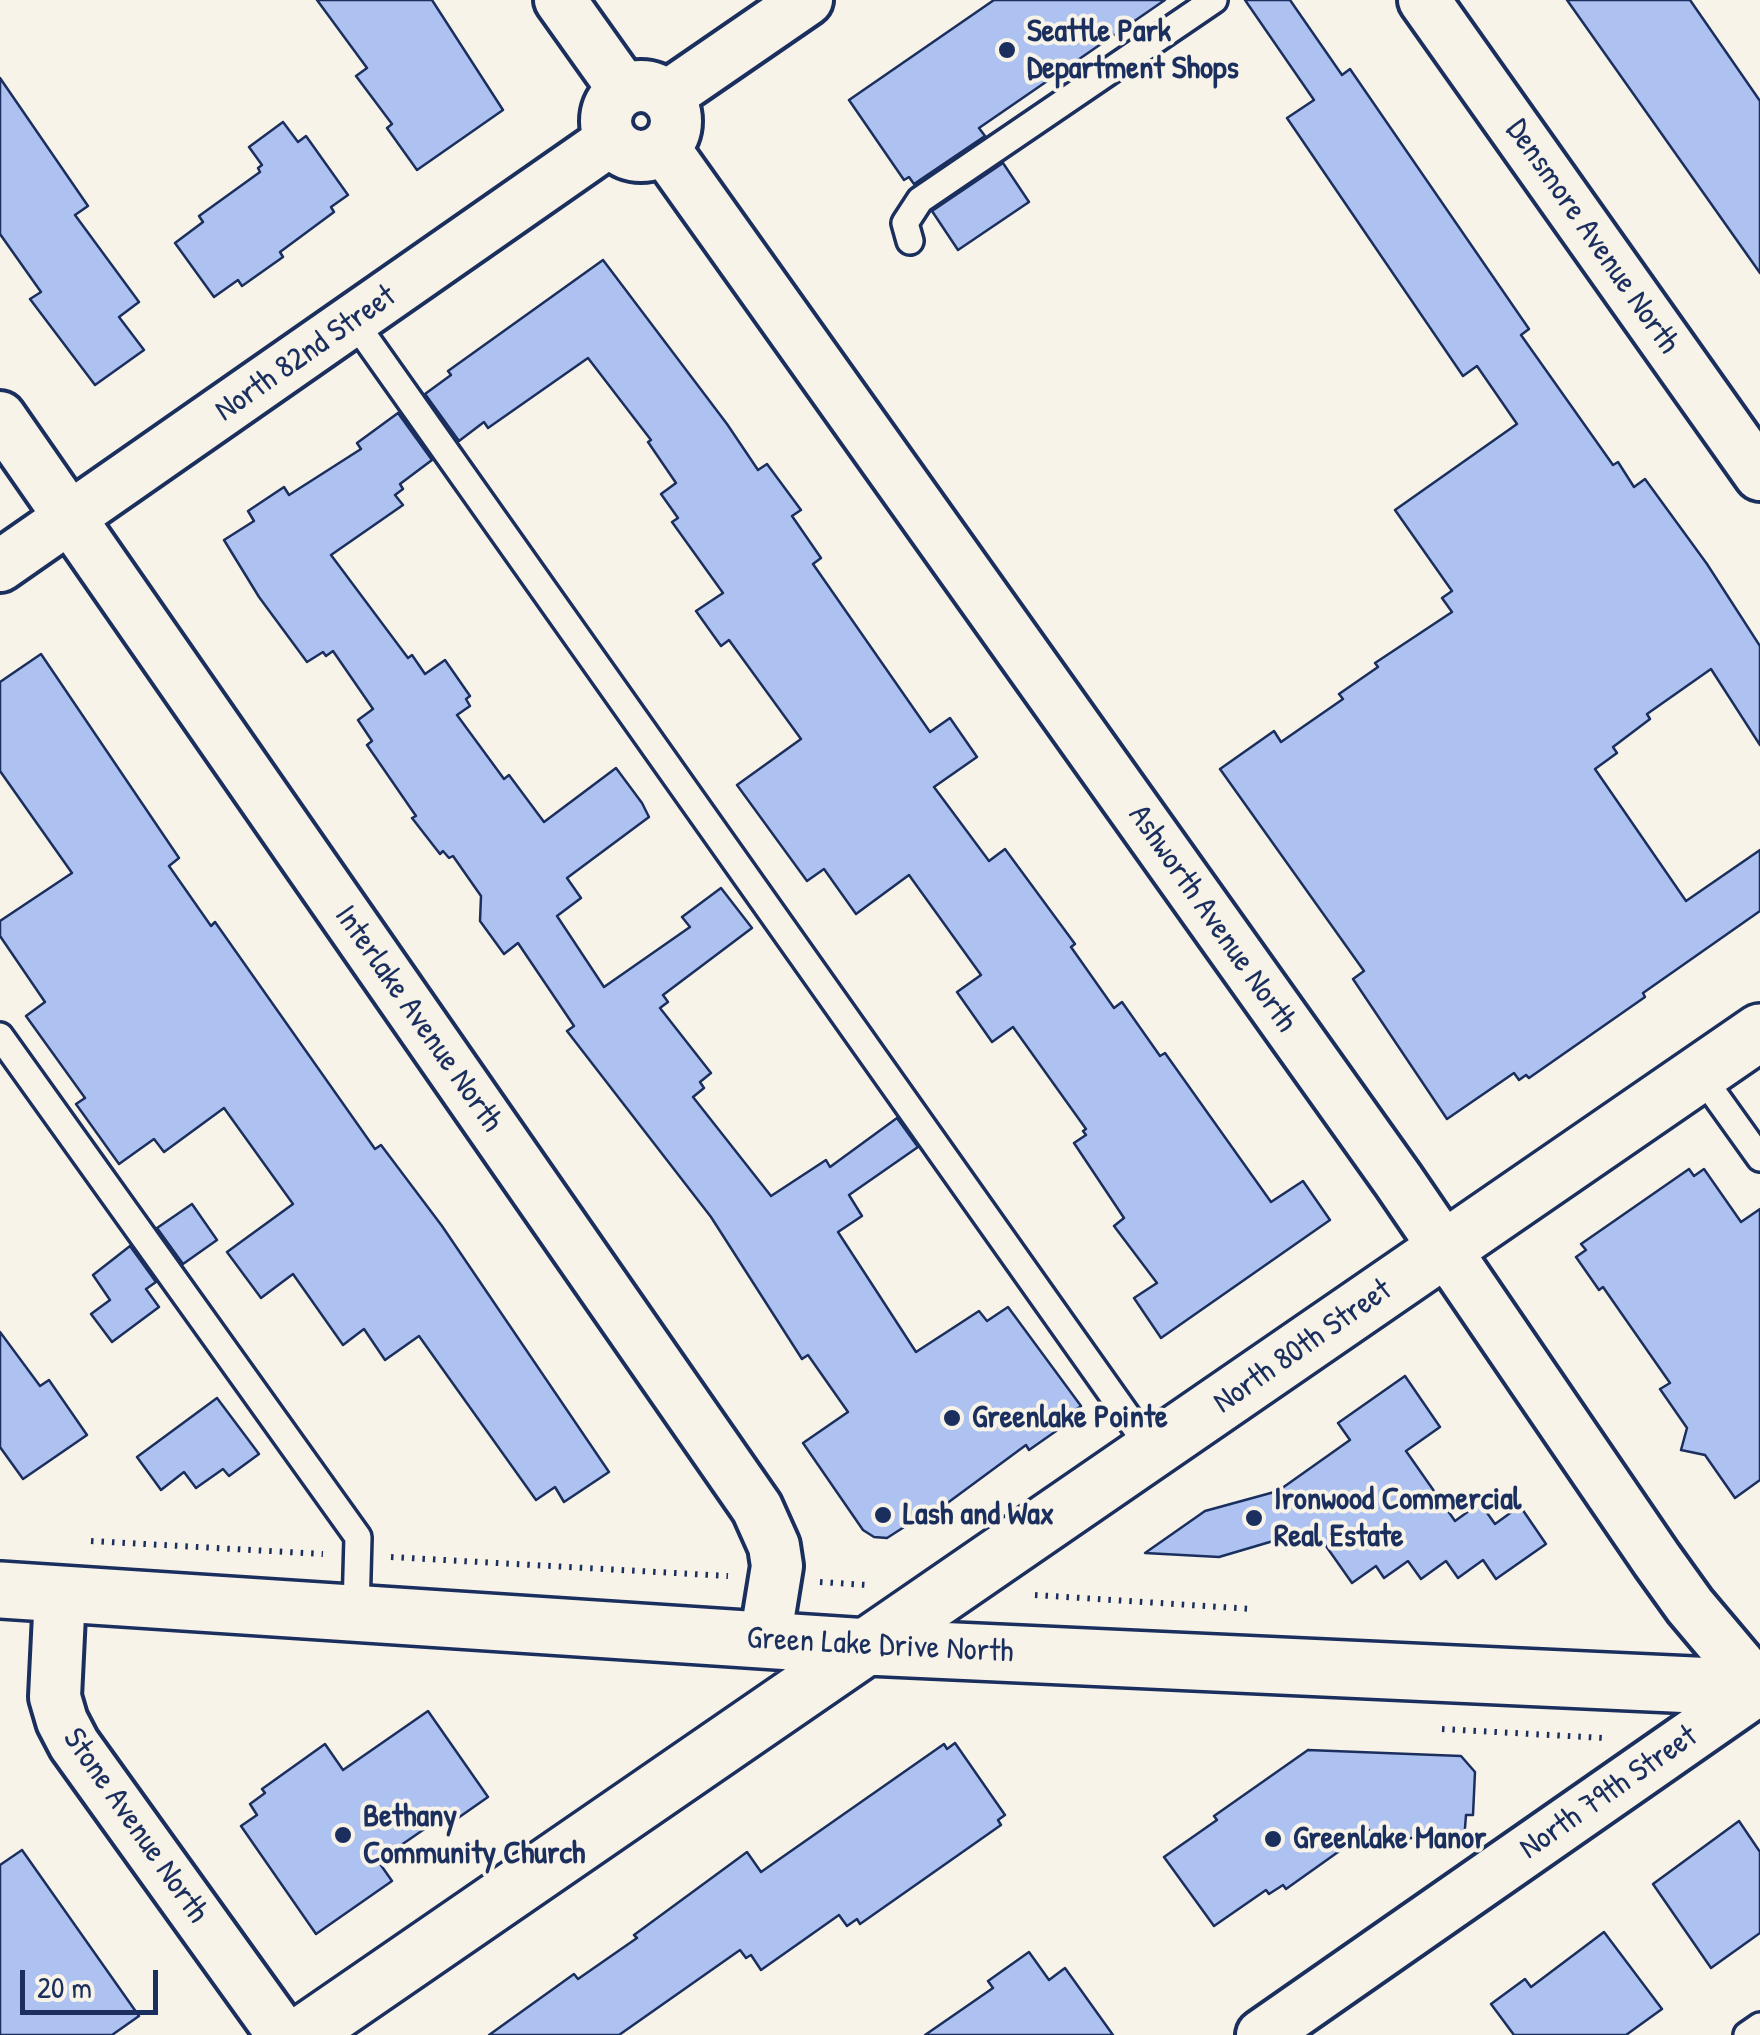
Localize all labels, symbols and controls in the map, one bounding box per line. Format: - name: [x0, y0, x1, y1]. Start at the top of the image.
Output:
- place label: Seattle Park Department Shops: [1027, 13, 1239, 88]
- marker: Seattle Park Department Shops: [996, 39, 1018, 61]
- street label: Densmore Avenue North: [1497, 113, 1687, 361]
- street label: North 82nd Street: [208, 278, 404, 430]
- street label: Ashworth Avenue North: [1119, 798, 1305, 1040]
- street label: Interlake Avenue North: [326, 898, 510, 1140]
- street label: North 80th Street: [1207, 1271, 1399, 1423]
- place label: Greenlake Pointe: [972, 1399, 1168, 1437]
- marker: Greenlake Pointe: [941, 1407, 963, 1429]
- place label: Ironwood Commercial Real Estate: [1274, 1481, 1521, 1556]
- place label: Lash and Wax: [903, 1496, 1054, 1534]
- marker: Lash and Wax: [872, 1504, 894, 1526]
- marker: Ironwood Commercial Real Estate: [1243, 1507, 1265, 1529]
- street label: Green Lake Drive North: [746, 1620, 1014, 1672]
- street label: North 79th Street: [1513, 1718, 1705, 1868]
- street label: Stone Avenue North: [54, 1721, 216, 1931]
- place label: Bethany Community Church: [363, 1798, 585, 1873]
- place label: Greenlake Manor: [1293, 1820, 1486, 1858]
- marker: Bethany Community Church: [332, 1824, 354, 1846]
- marker: Greenlake Manor: [1262, 1828, 1284, 1850]
- scale bar: [25, 1950, 162, 2012]
- text: 20 m: [37, 1967, 92, 2007]

